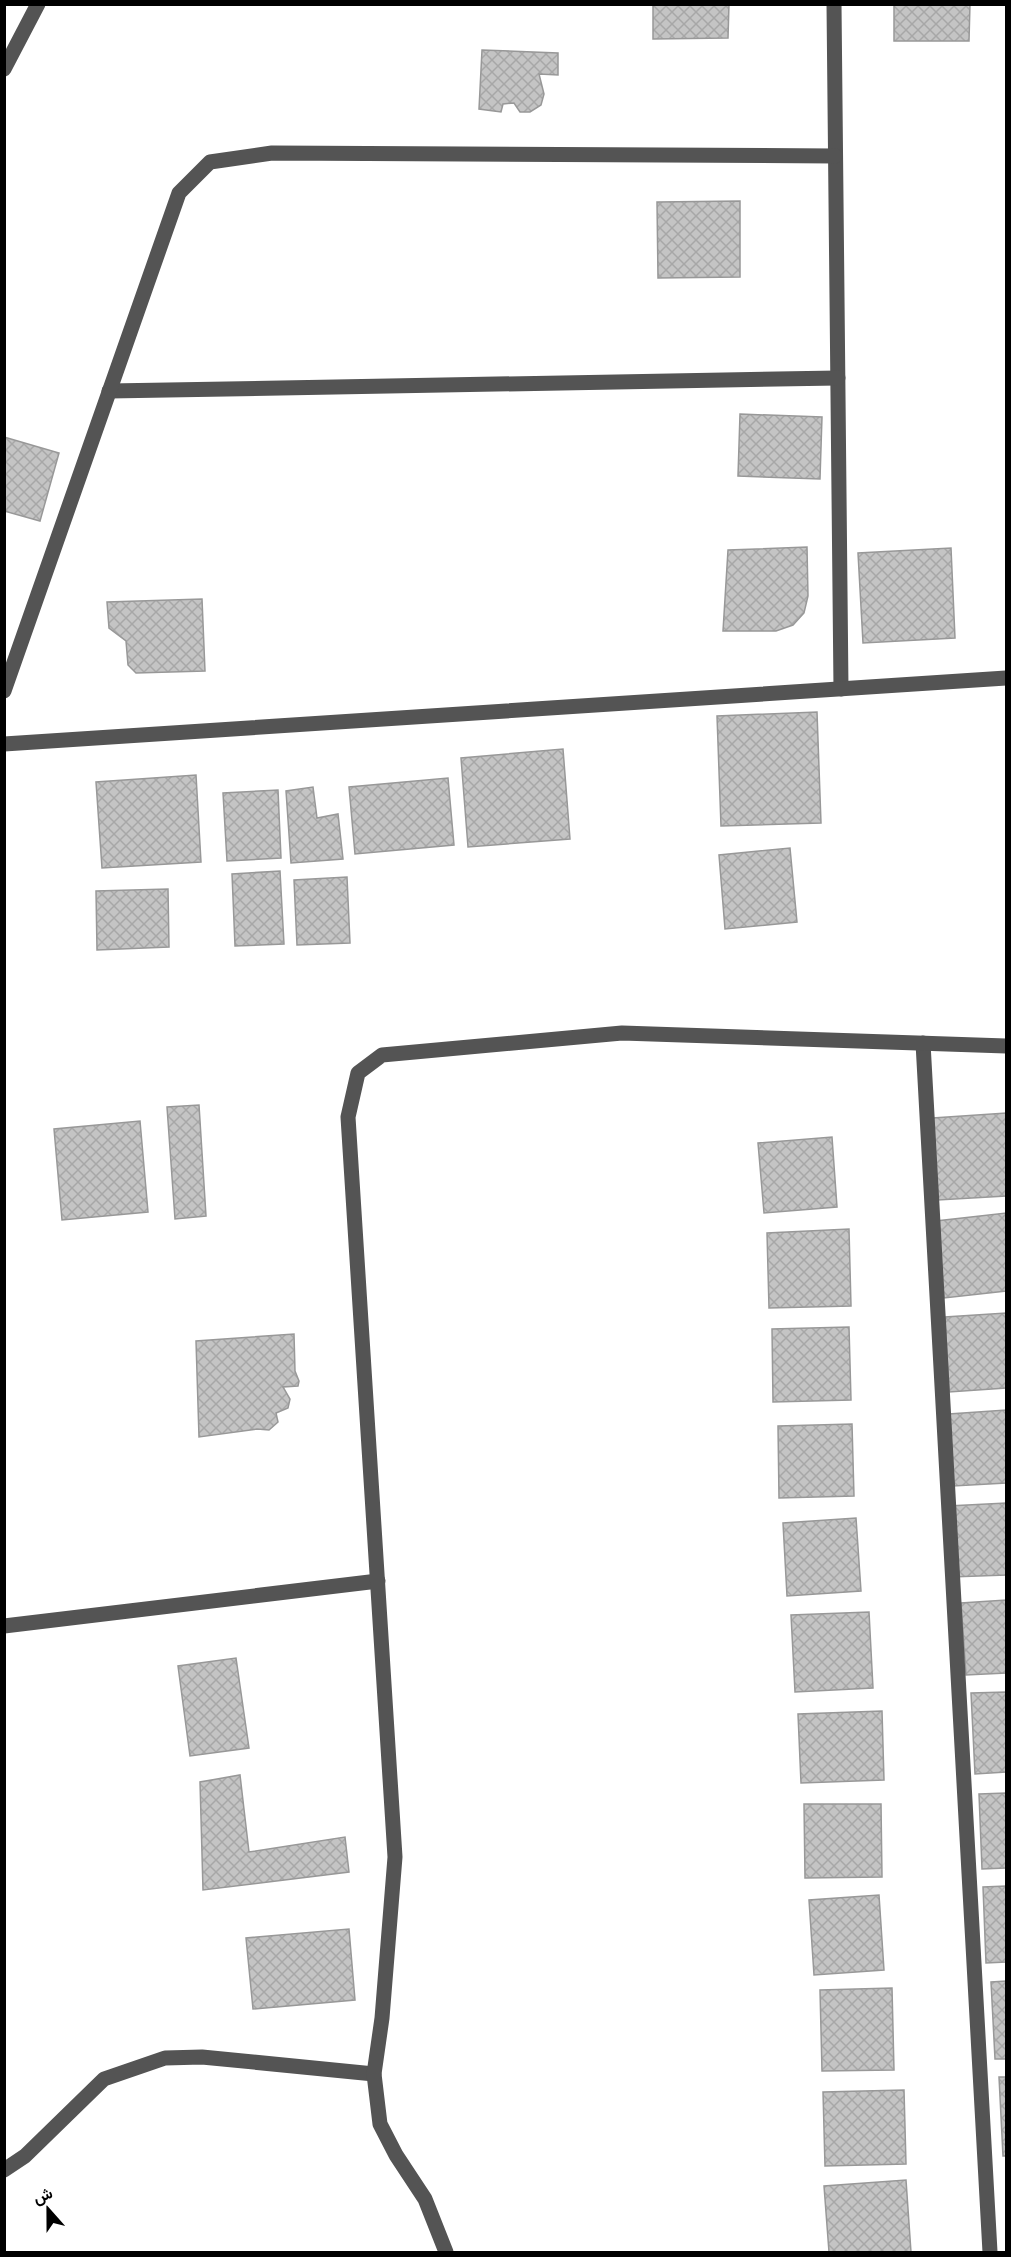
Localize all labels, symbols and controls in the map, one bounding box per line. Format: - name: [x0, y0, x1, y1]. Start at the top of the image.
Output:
- north arrow: [18, 2179, 78, 2239]
- text: ش: [29, 2180, 56, 2210]

